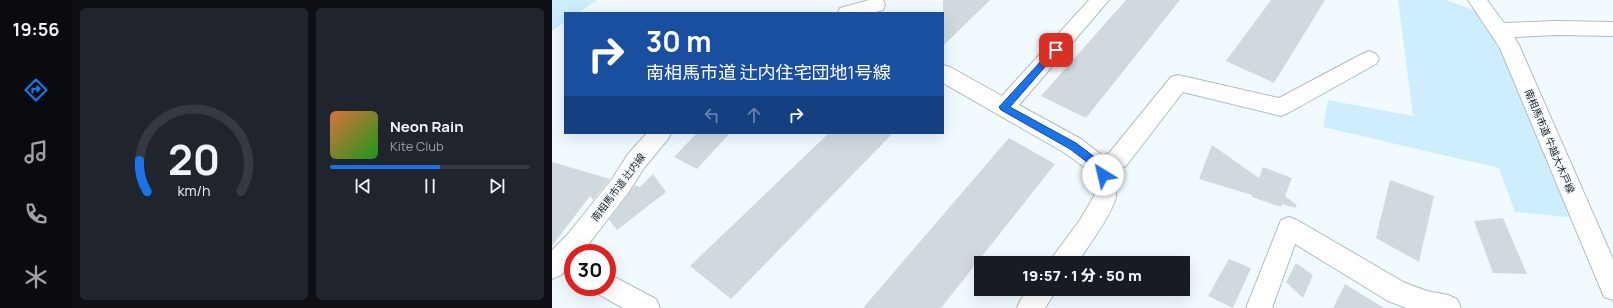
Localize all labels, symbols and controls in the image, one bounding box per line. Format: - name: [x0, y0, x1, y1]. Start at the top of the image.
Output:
- text: 19:56: [13, 17, 59, 41]
- text: 30 m: [646, 22, 711, 60]
- icon: right: [580, 28, 632, 80]
- pin: [1039, 33, 1073, 67]
- icon: arrive: [1045, 39, 1067, 61]
- text: 南相馬市道 辻内住宅団地1号線: [646, 60, 891, 84]
- icon: directions: [22, 76, 50, 104]
- street label: 南相馬市道 牛越大木戸線: [1522, 87, 1578, 195]
- icon: left: [701, 104, 723, 126]
- icon: ahead: [743, 104, 765, 126]
- icon: right: [785, 104, 807, 126]
- text: Neon Rain: [390, 116, 464, 137]
- text: 20: [168, 131, 220, 187]
- text: Kite Club: [390, 137, 444, 155]
- icon: music: [22, 138, 50, 166]
- street label: 南相馬市道 辻内線: [588, 150, 648, 224]
- position arrow: [1082, 154, 1124, 196]
- icon: previous: [352, 175, 374, 197]
- icon: pause: [419, 175, 441, 197]
- icon: next: [486, 175, 508, 197]
- text: km/h: [177, 181, 211, 200]
- icon: phone: [22, 200, 50, 228]
- speed limit sign: 30: [564, 244, 616, 296]
- icon: climate: [22, 263, 50, 291]
- text: 19:57 · 1 分 · 50 m: [1022, 265, 1142, 286]

